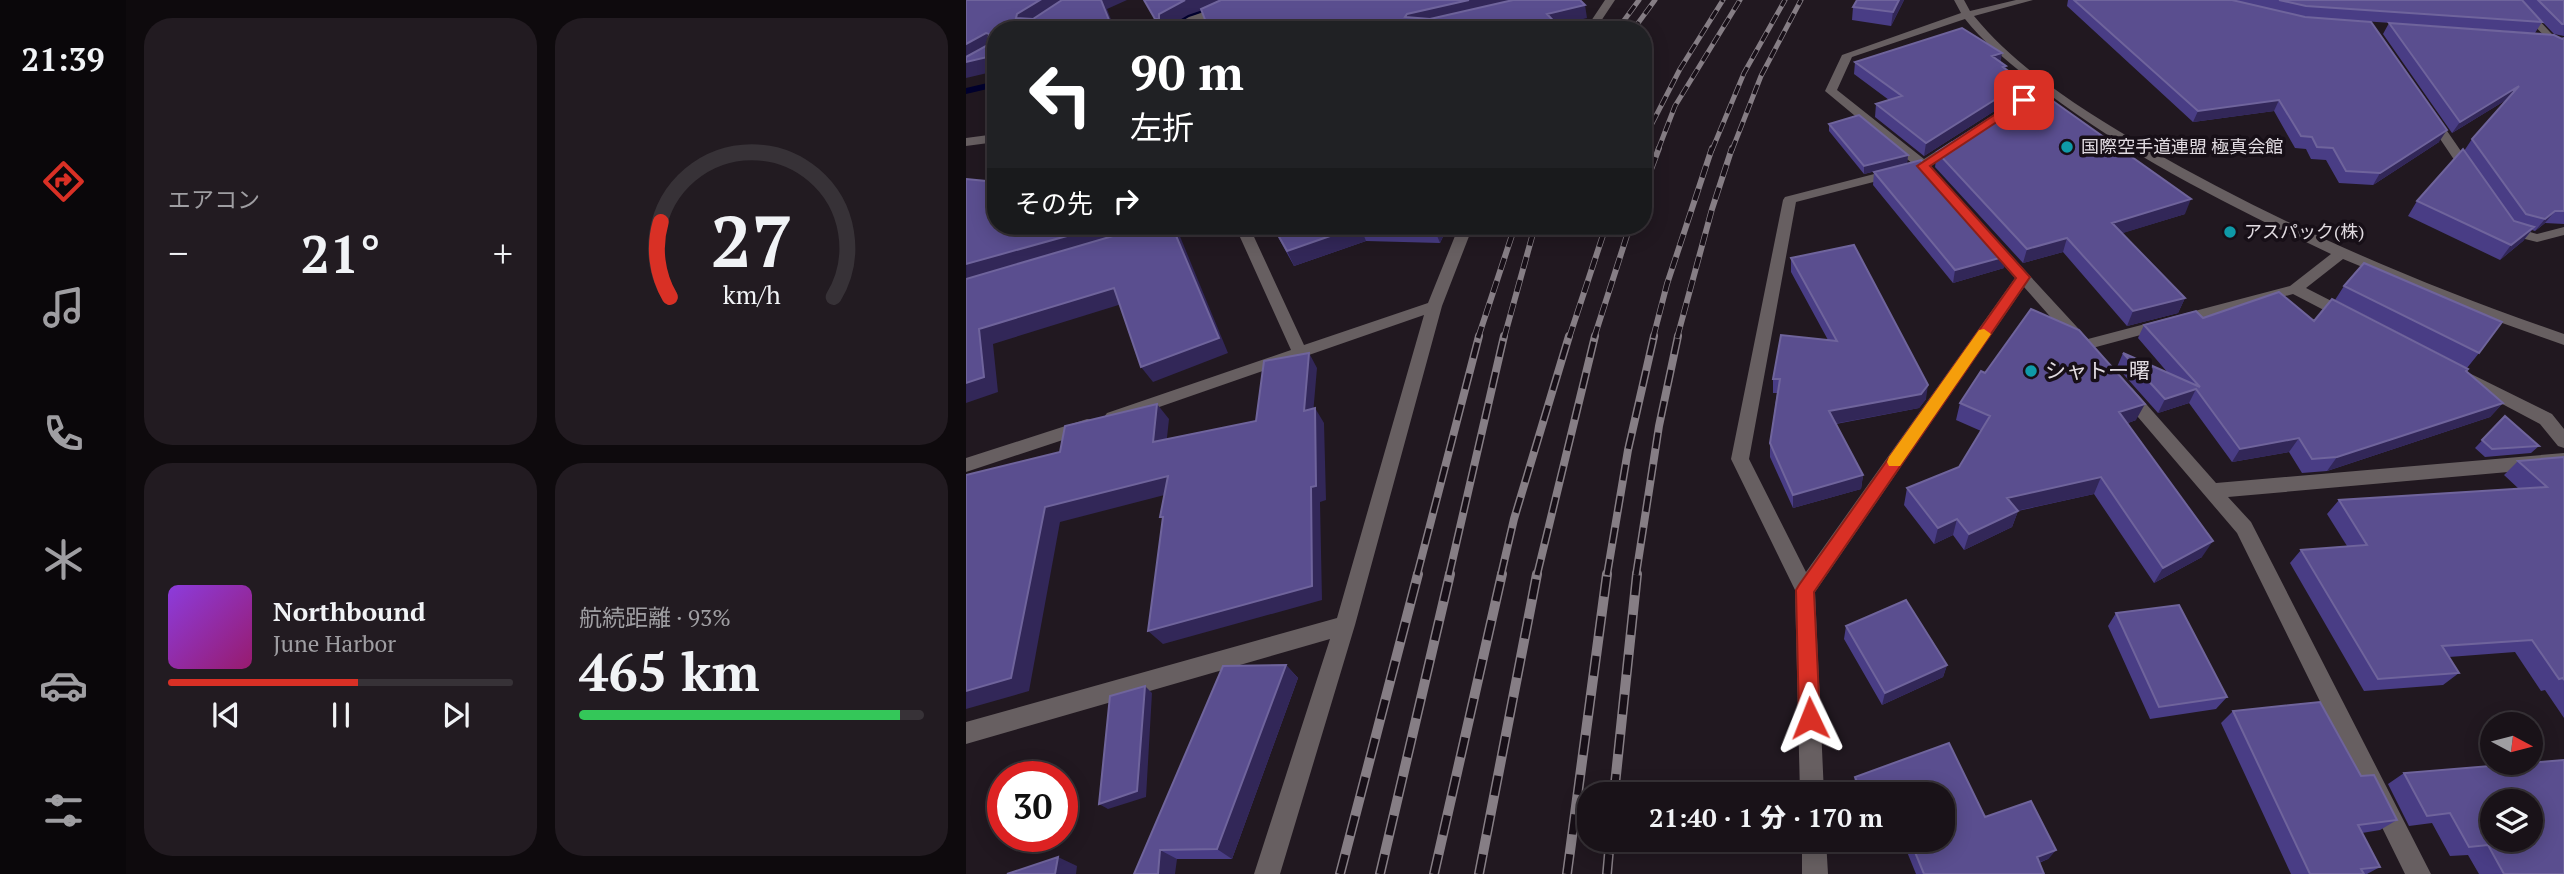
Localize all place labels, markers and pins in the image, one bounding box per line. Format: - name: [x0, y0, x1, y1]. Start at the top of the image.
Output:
- pin: [1994, 70, 2054, 130]
- place label: 国際空手道連盟 極真会館: [2081, 134, 2283, 158]
- marker: 国際空手道連盟 極真会館: [2059, 139, 2075, 155]
- place label: アスパック(株): [2244, 219, 2364, 243]
- marker: アスパック(株): [2222, 224, 2238, 240]
- place label: シャトー曙: [2045, 356, 2150, 384]
- marker: シャトー曙: [2023, 363, 2039, 379]

